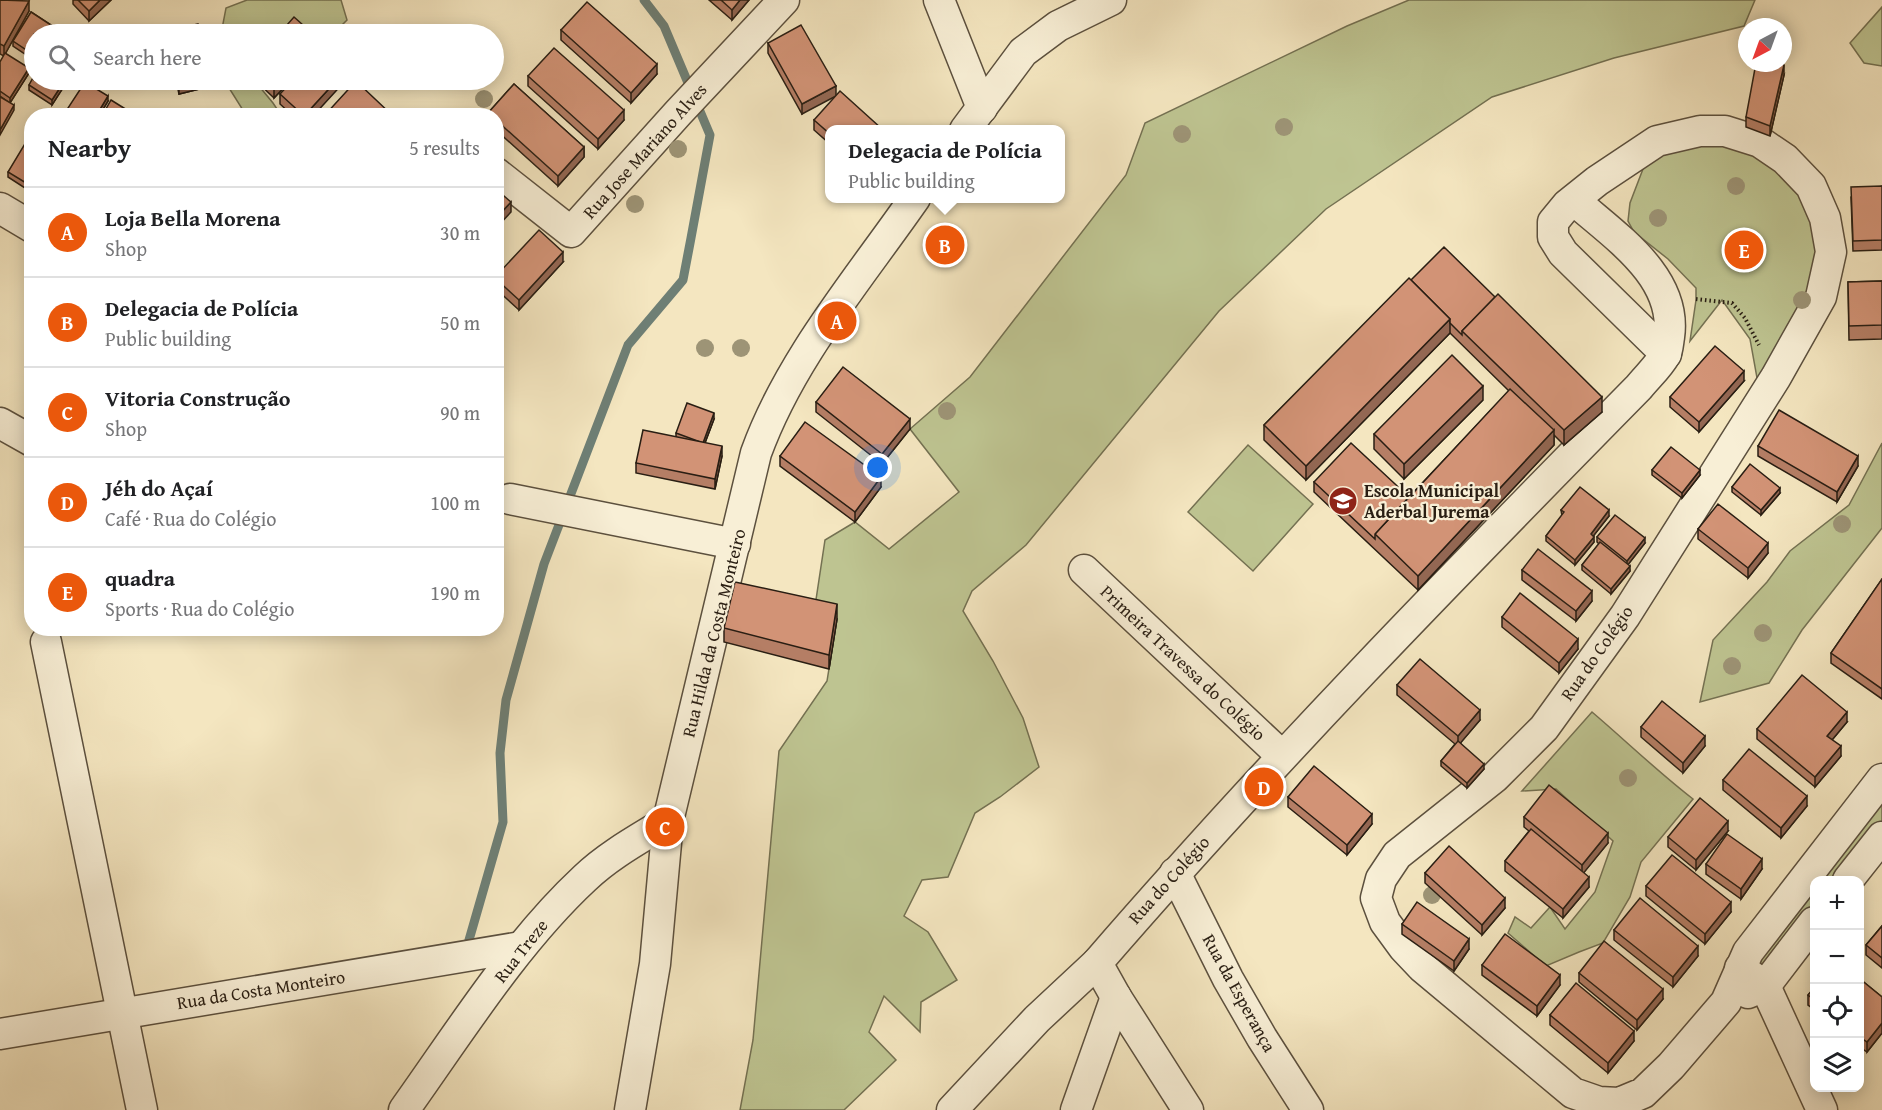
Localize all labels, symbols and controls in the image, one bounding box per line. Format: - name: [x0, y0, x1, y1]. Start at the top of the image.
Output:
- north arrow: [1738, 18, 1792, 72]
- search box: [24, 24, 504, 90]
- icon: search: [45, 41, 78, 74]
- text: Search here: [93, 41, 202, 73]
- street label: Rua Jose Mariano Alves: [576, 77, 713, 225]
- popup: [825, 125, 1065, 203]
- text: Nearby: [48, 128, 131, 167]
- text: 5 results: [409, 133, 480, 162]
- text: Delegacia de Polícia: [848, 134, 1042, 166]
- text: Public building: [848, 166, 975, 195]
- text: Loja Bella Morena: [105, 202, 280, 234]
- text: A: [61, 218, 74, 247]
- text: 30 m: [440, 218, 480, 247]
- pin: B: [926, 222, 964, 268]
- pin: E: [1724, 228, 1764, 272]
- text: Shop: [105, 234, 147, 263]
- text: Delegacia de Polícia: [105, 292, 298, 324]
- pin: A: [818, 298, 856, 344]
- text: B: [61, 308, 74, 337]
- text: 50 m: [440, 308, 480, 337]
- text: Public building: [105, 324, 231, 353]
- text: Vitoria Construção: [105, 382, 290, 414]
- text: C: [62, 398, 73, 427]
- text: 90 m: [440, 398, 480, 427]
- text: Shop: [105, 414, 147, 443]
- your location: [863, 453, 892, 482]
- text: Jéh do Açaí: [105, 472, 213, 504]
- place label: Escola Municipal Aderbal Jurema: [1364, 477, 1499, 525]
- school or university icon: Escola Municipal Aderbal Jurema: [1327, 485, 1359, 517]
- text: D: [61, 488, 74, 517]
- text: 100 m: [430, 488, 480, 517]
- text: Café · Rua do Colégio: [105, 504, 277, 533]
- street label: Rua Hilda da Costa Monteiro: [675, 526, 752, 740]
- text: quadra: [105, 562, 175, 594]
- text: E: [62, 578, 73, 607]
- text: 190 m: [430, 578, 480, 607]
- street label: Primeira Travessa do Colégio: [1094, 578, 1272, 747]
- text: Sports · Rua do Colégio: [105, 594, 294, 623]
- street label: Rua do Colégio: [1554, 600, 1639, 706]
- pin: D: [1244, 764, 1284, 810]
- pin: C: [646, 804, 684, 850]
- street label: Rua do Colégio: [1121, 829, 1216, 930]
- map controls: [1810, 876, 1864, 1092]
- button: +: [1810, 876, 1864, 930]
- street label: Rua Treze: [487, 913, 554, 988]
- street label: Rua da Esperança: [1196, 929, 1283, 1057]
- button: −: [1810, 930, 1864, 984]
- street label: Rua da Costa Monteiro: [175, 963, 347, 1016]
- button: locate: [1810, 984, 1864, 1038]
- button: layers: [1810, 1038, 1864, 1092]

